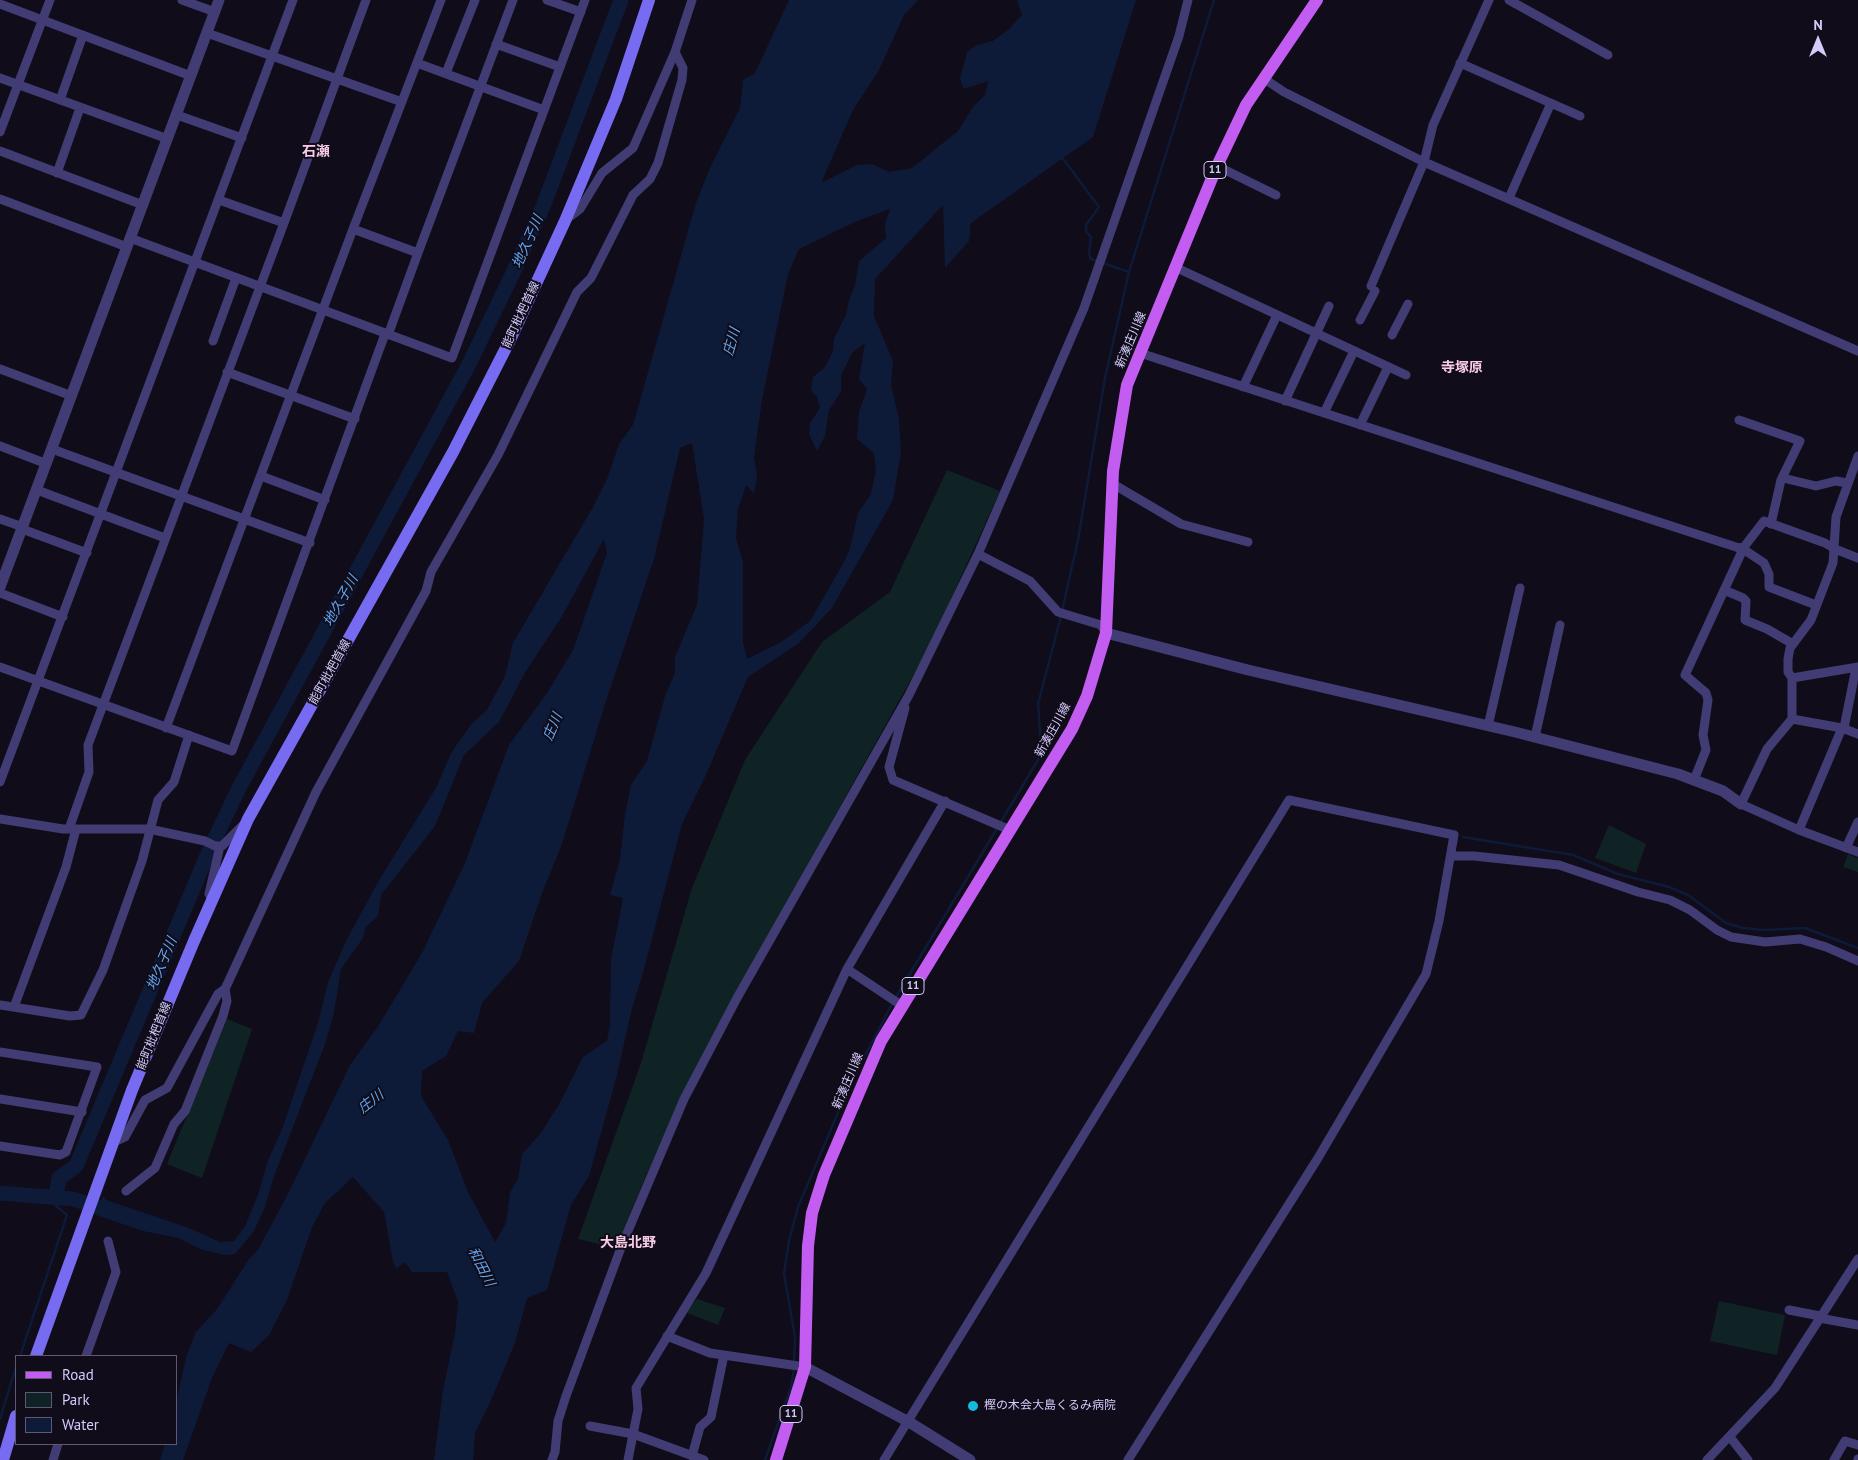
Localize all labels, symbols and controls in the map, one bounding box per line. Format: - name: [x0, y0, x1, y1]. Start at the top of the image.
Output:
- north arrow: [1793, 15, 1843, 65]
- text: N: [1813, 16, 1823, 34]
- district label: 石瀬: [302, 144, 330, 160]
- road number: 11: [1204, 162, 1226, 178]
- water label: 地久子川: [509, 213, 547, 271]
- street label: 能町枇杷首線: [499, 279, 543, 351]
- street label: 新湊庄川線: [1113, 310, 1149, 370]
- water label: 庄川: [720, 326, 744, 358]
- district label: 寺塚原: [1441, 360, 1483, 376]
- water label: 地久子川: [320, 572, 362, 630]
- street label: 能町枇杷首線: [306, 637, 354, 707]
- street label: 新湊庄川線: [1032, 700, 1074, 760]
- water label: 庄川: [540, 711, 566, 743]
- water label: 地久子川: [143, 935, 181, 993]
- road number: 11: [902, 978, 924, 994]
- street label: 能町枇杷首線: [134, 1000, 174, 1072]
- street label: 新湊庄川線: [830, 1051, 866, 1111]
- water label: 庄川: [355, 1087, 387, 1117]
- district label: 大島北野: [600, 1235, 656, 1251]
- water label: 和田川: [464, 1244, 498, 1290]
- legend: [15, 1355, 178, 1445]
- text: Road: [62, 1365, 94, 1384]
- text: Park: [62, 1390, 90, 1409]
- marker: 樫の木会大島くるみ病院: [966, 1399, 980, 1413]
- place label: 樫の木会大島くるみ病院: [984, 1399, 1116, 1413]
- road number: 11: [780, 1406, 802, 1422]
- text: Water: [62, 1415, 99, 1434]

